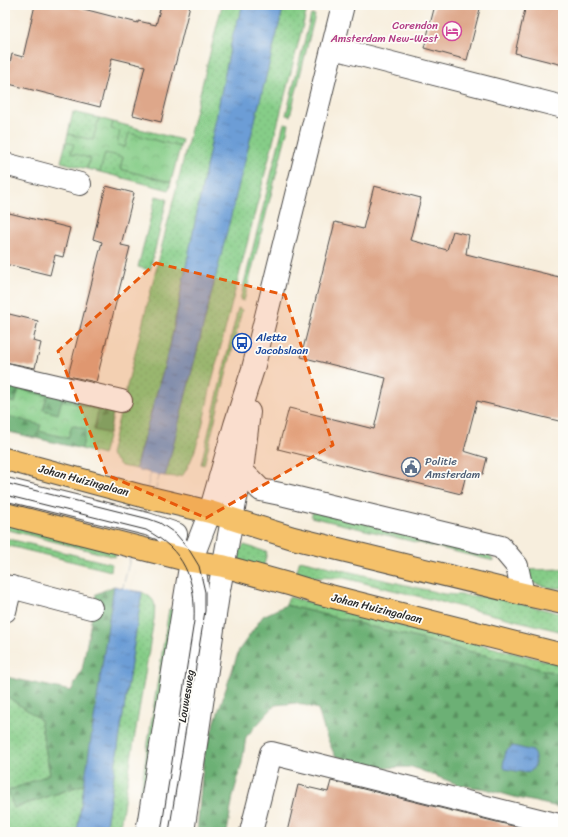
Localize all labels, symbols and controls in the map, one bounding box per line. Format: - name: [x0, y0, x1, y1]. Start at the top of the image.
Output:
- place label: Corendon Amsterdam New-West: [330, 16, 439, 48]
- hotel icon: Corendon Amsterdam New-West: [441, 20, 463, 42]
- place label: Aletta Jacobslaan: [255, 328, 308, 360]
- bus stop icon: Aletta Jacobslaan: [231, 332, 253, 354]
- place label: Politie Amsterdam: [424, 452, 480, 484]
- public building icon: Politie Amsterdam: [400, 456, 422, 478]
- street label: Johan Huizingalaan: [36, 459, 131, 502]
- street label: Johan Huizingalaan: [329, 588, 424, 629]
- street label: Louwesweg: [173, 668, 200, 724]

